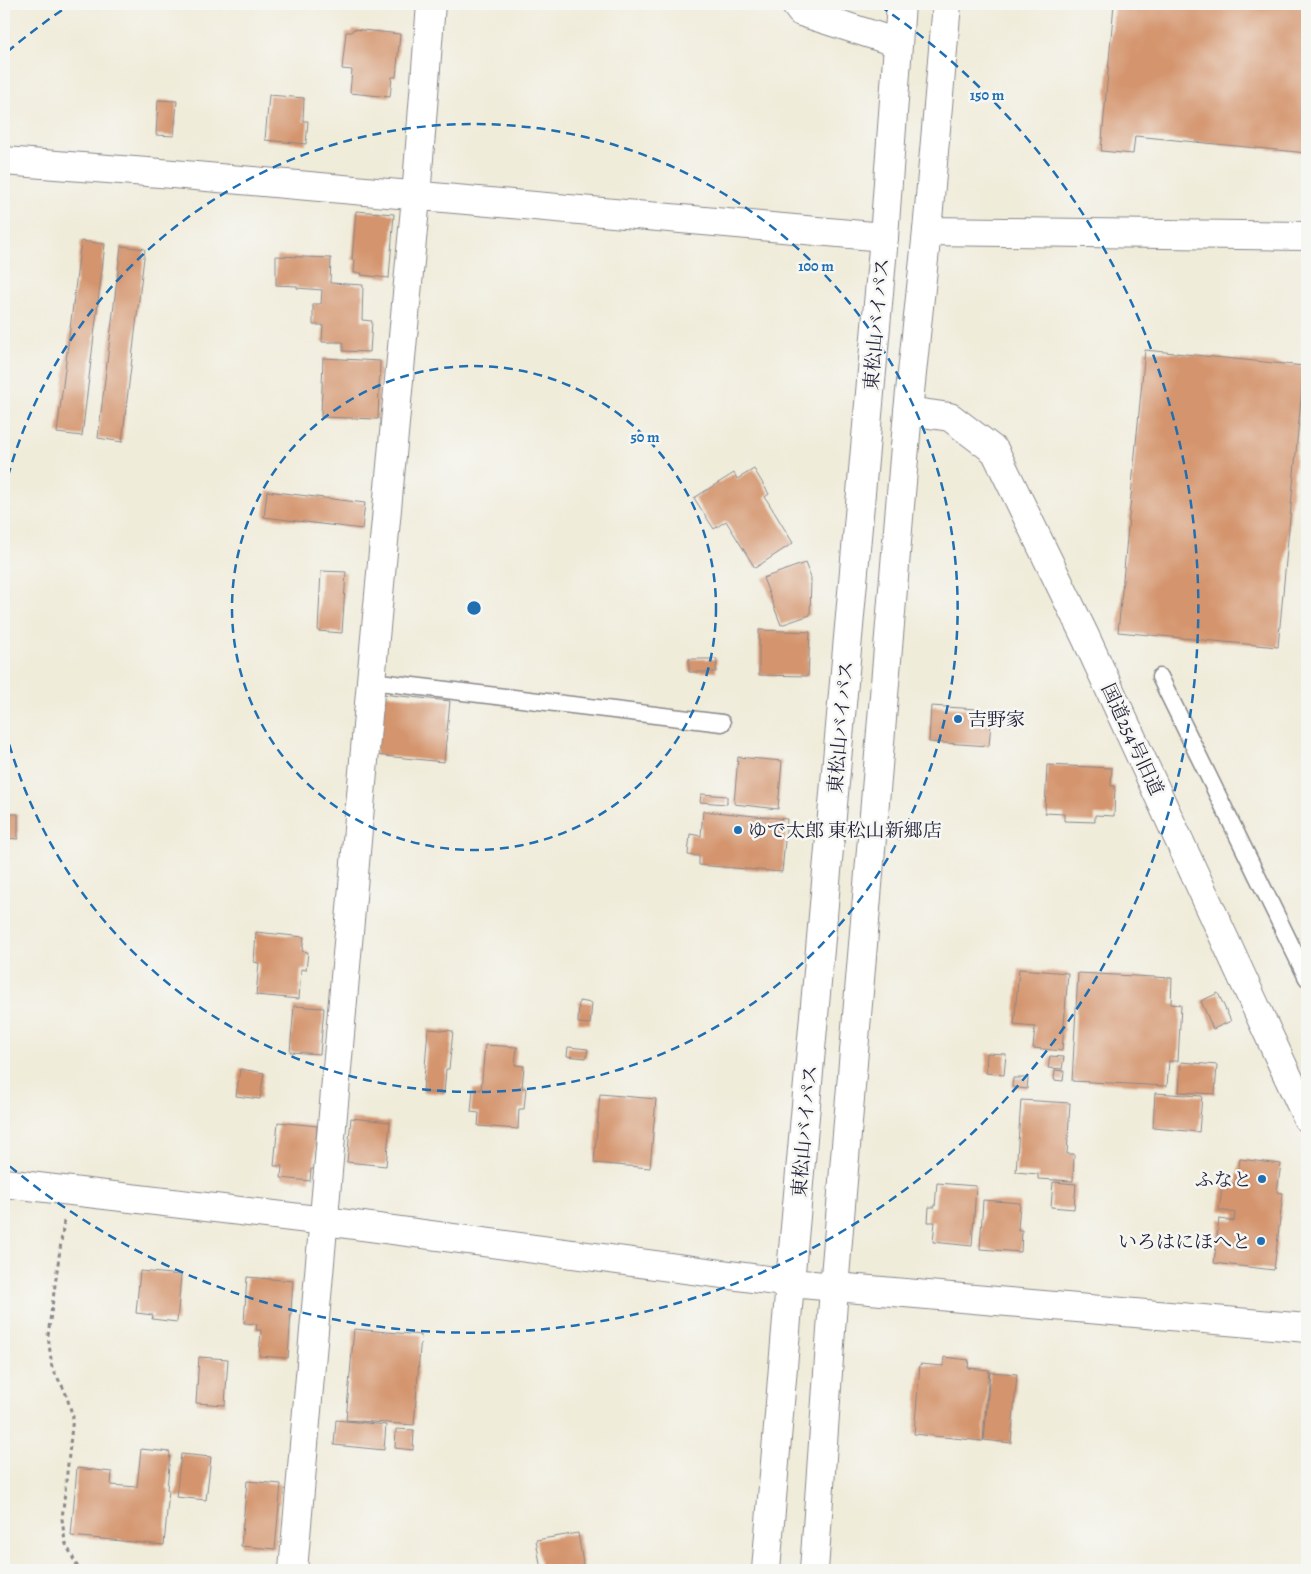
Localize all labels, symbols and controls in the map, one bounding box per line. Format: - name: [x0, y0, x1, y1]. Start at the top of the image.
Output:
- text: 150 m: [970, 85, 1005, 105]
- text: 100 m: [798, 256, 834, 276]
- street label: 東松山バイパス: [858, 257, 896, 391]
- text: 50 m: [630, 427, 660, 447]
- centre of rings: [465, 599, 483, 617]
- street label: 東松山バイパス: [822, 660, 860, 794]
- street label: 国道254号旧道: [1095, 679, 1169, 800]
- place label: 吉野家: [968, 707, 1025, 733]
- marker: 吉野家: [952, 713, 964, 725]
- place label: ゆで太郎 東松山新郷店: [748, 818, 942, 844]
- marker: ゆで太郎 東松山新郷店: [732, 824, 744, 836]
- street label: 東松山バイパス: [786, 1064, 824, 1198]
- place label: ふなと: [1195, 1167, 1252, 1193]
- marker: ふなと: [1256, 1173, 1268, 1185]
- place label: いろはにほへと: [1118, 1229, 1251, 1255]
- marker: いろはにほへと: [1255, 1235, 1267, 1247]

